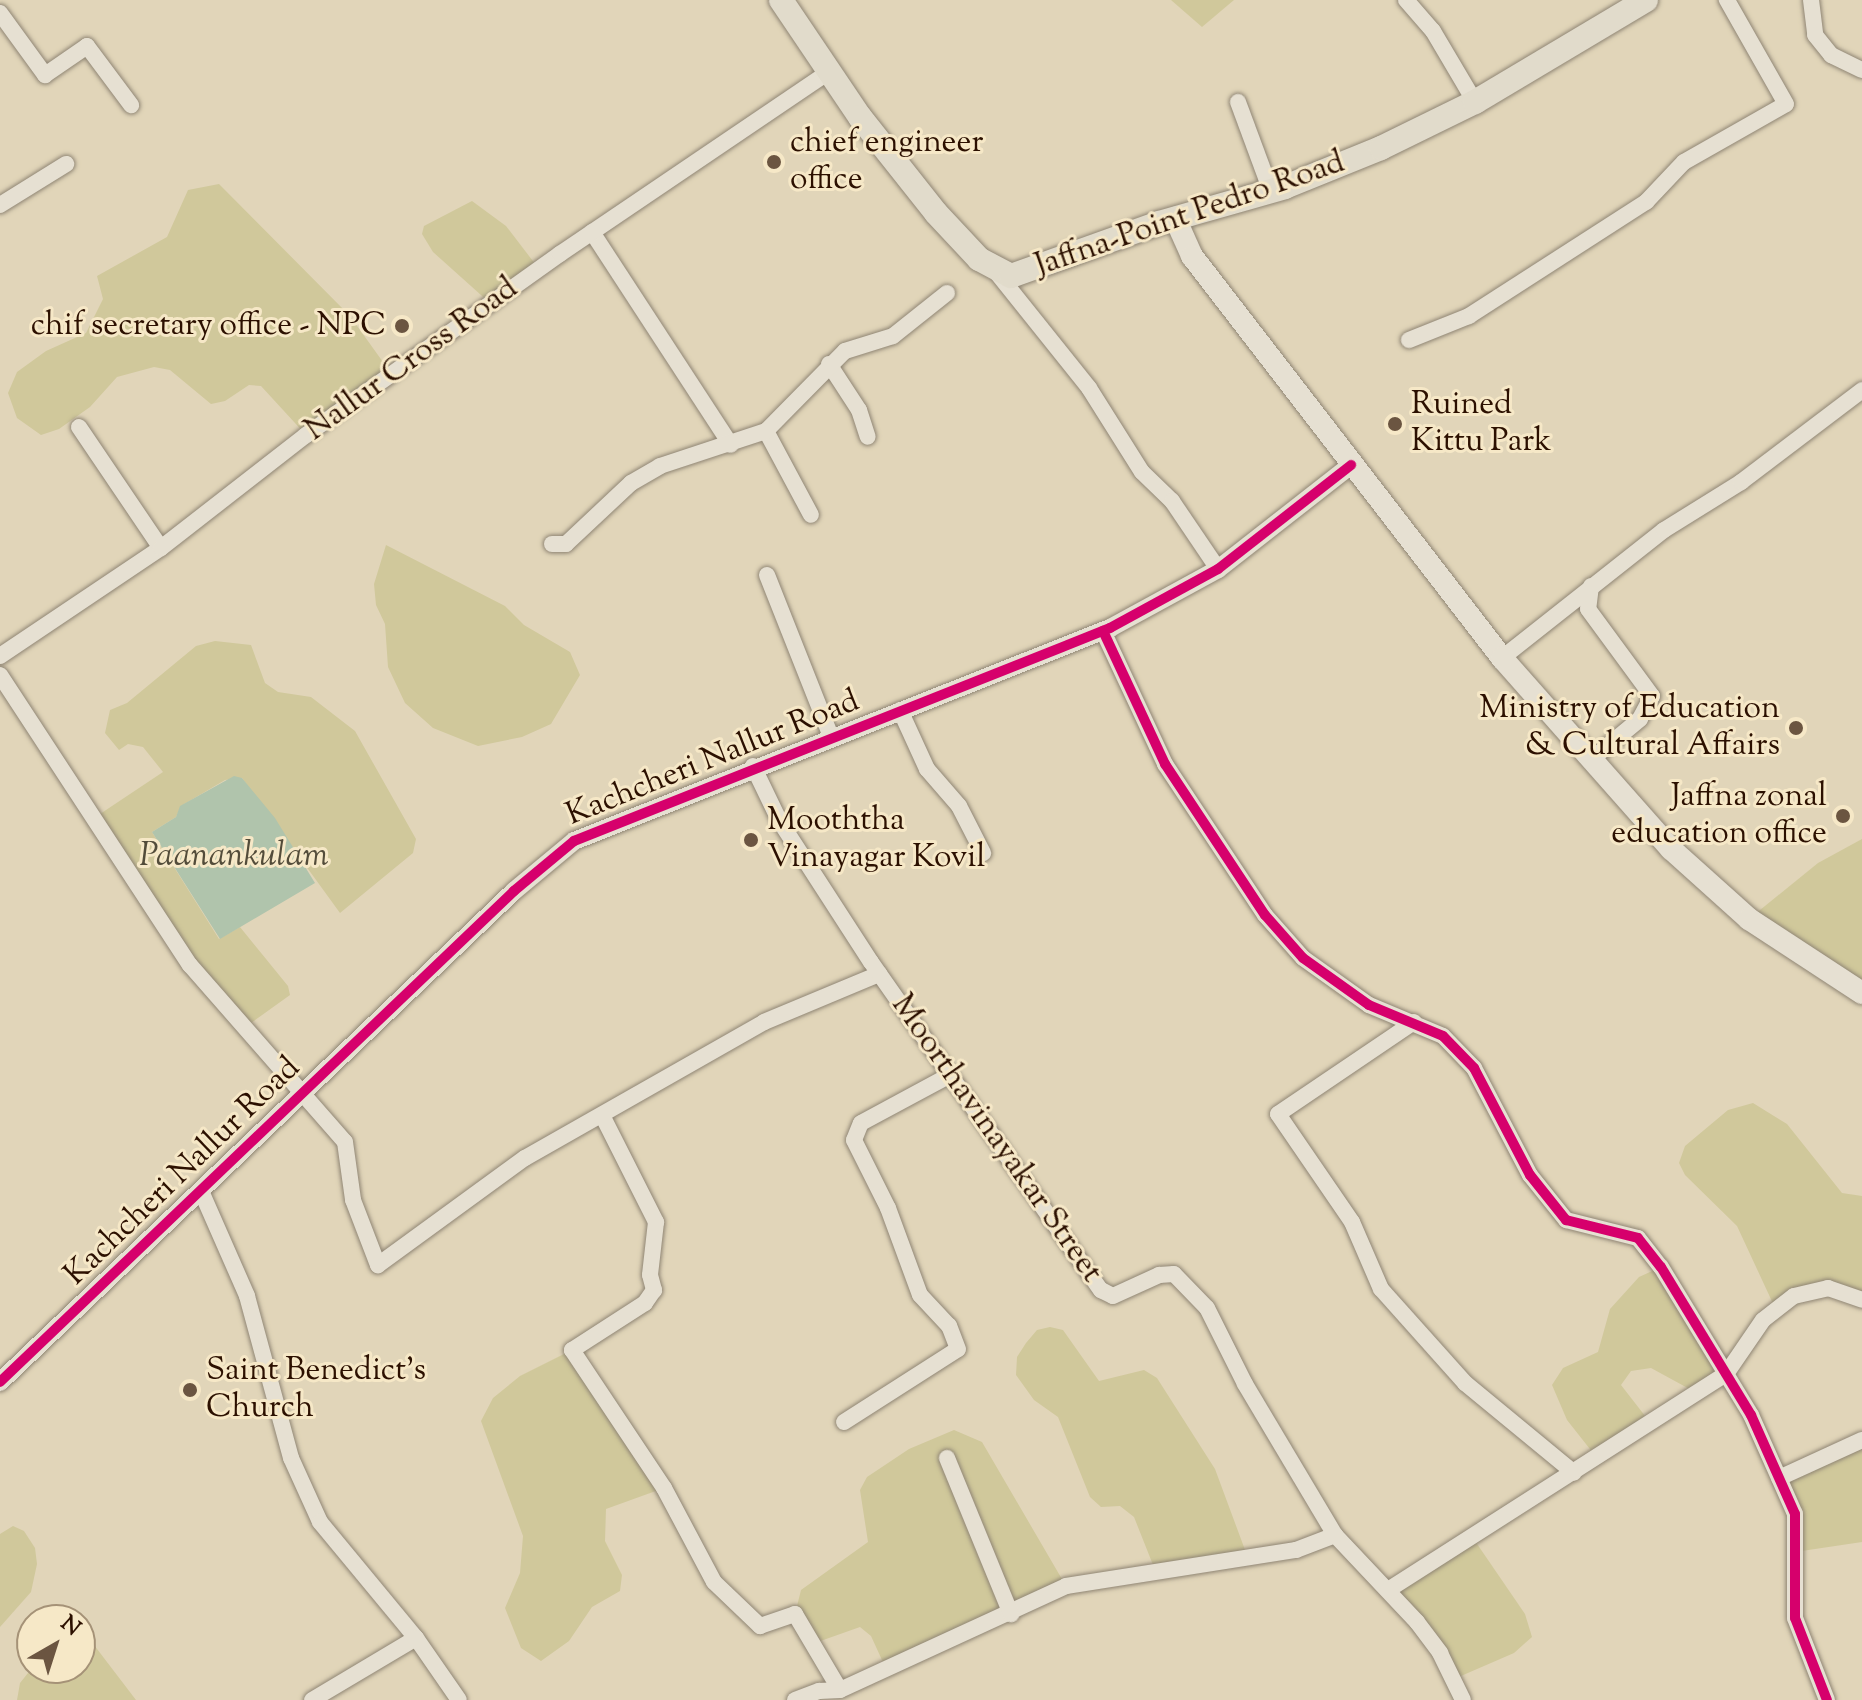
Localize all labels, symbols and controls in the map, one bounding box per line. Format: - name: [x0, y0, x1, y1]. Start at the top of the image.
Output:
- place label: chief engineer office: [790, 125, 983, 200]
- street label: Jaffna-Point Pedro Road: [1030, 144, 1350, 286]
- marker: chief engineer office: [765, 153, 783, 171]
- street label: Nallur Cross Road: [298, 270, 526, 450]
- place label: chif secretary office - NPC: [31, 307, 386, 345]
- marker: chif secretary office - NPC: [393, 317, 411, 335]
- place label: Ruined Kittu Park: [1411, 387, 1551, 462]
- marker: Ruined Kittu Park: [1386, 415, 1404, 433]
- street label: Kachcheri Nallur Road: [561, 683, 865, 835]
- place label: Ministry of Education & Cultural Affairs: [1479, 691, 1780, 766]
- marker: Ministry of Education & Cultural Affairs: [1787, 719, 1805, 737]
- place label: Jaffna zonal education office: [1611, 779, 1827, 854]
- place label: Mooththa Vinayagar Kovil: [767, 803, 985, 878]
- marker: Jaffna zonal education office: [1834, 807, 1852, 825]
- marker: Mooththa Vinayagar Kovil: [742, 831, 760, 849]
- water label: Paanankulam: [139, 837, 329, 877]
- street label: Moorthavinayakar Street: [882, 988, 1110, 1290]
- street label: Kachcheri Nallur Road: [57, 1050, 309, 1294]
- place label: Saint Benedict's Church: [206, 1353, 426, 1428]
- marker: Saint Benedict's Church: [181, 1381, 199, 1399]
- north arrow: [16, 1604, 96, 1684]
- text: N: [53, 1609, 87, 1645]

